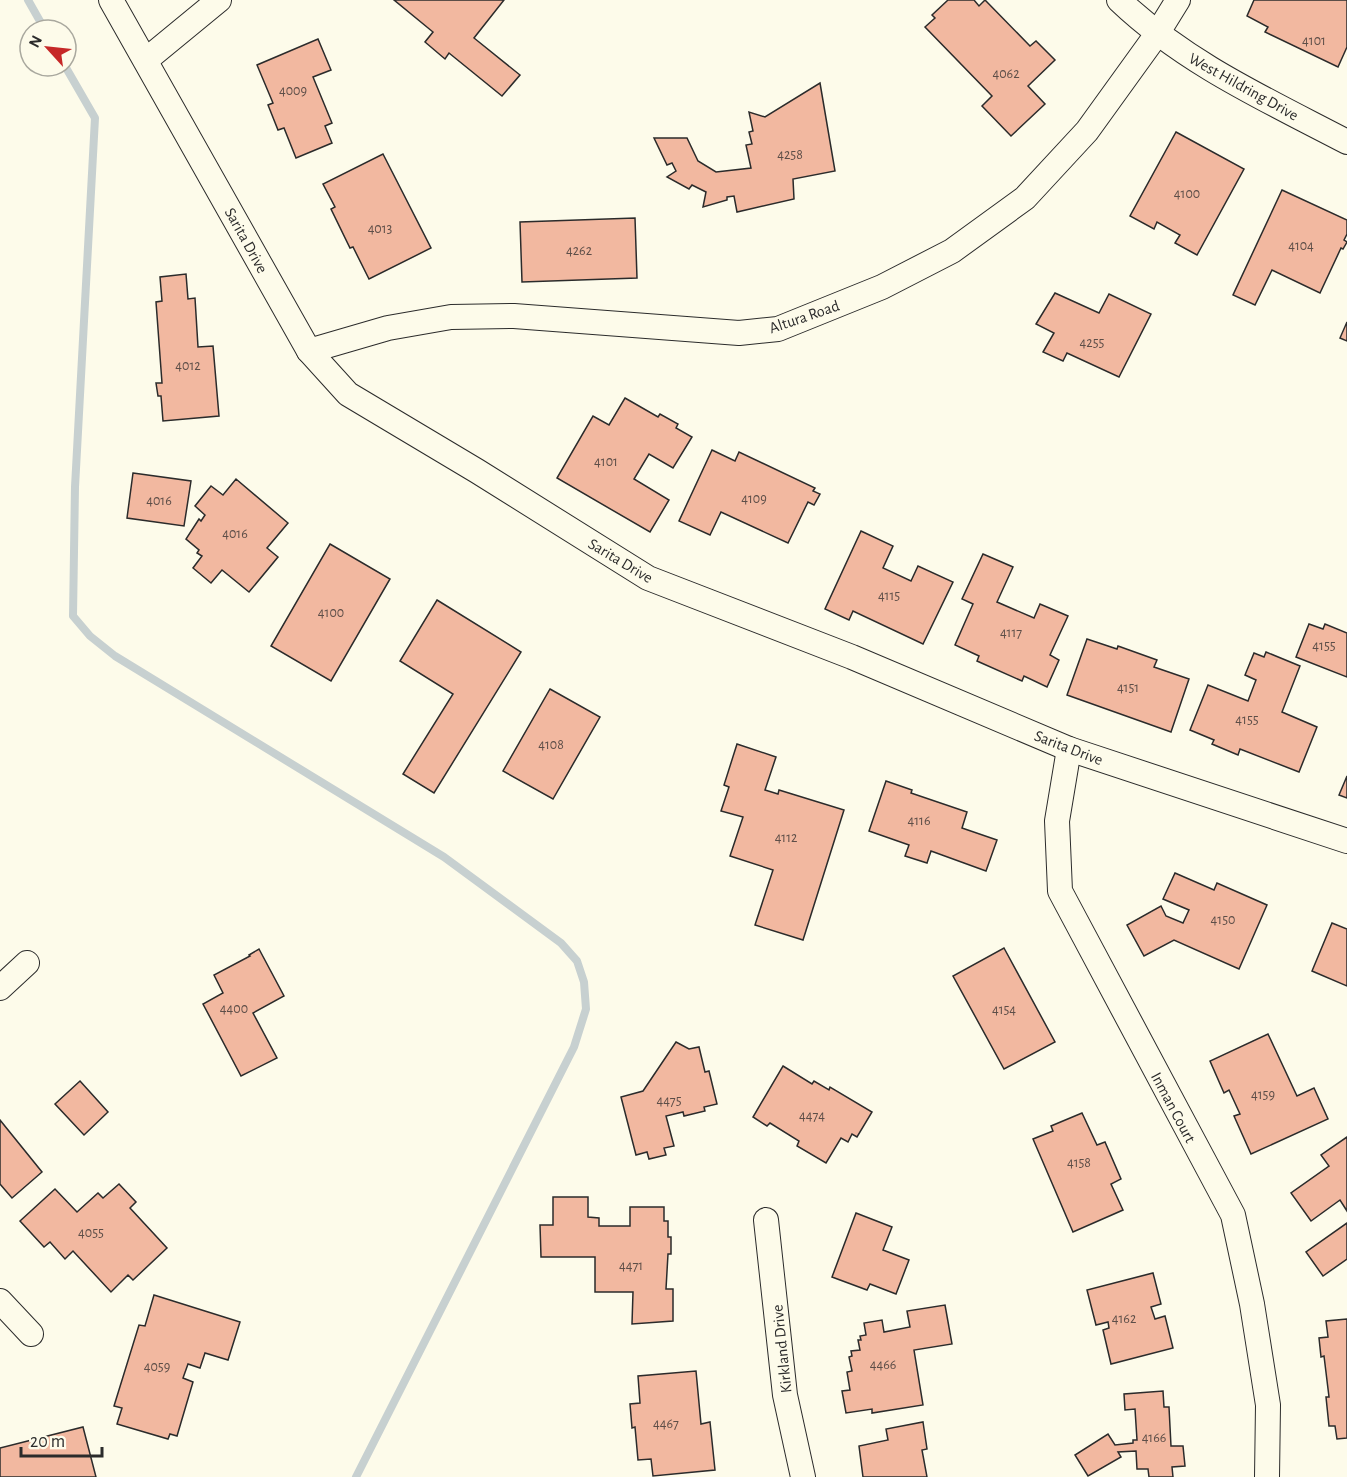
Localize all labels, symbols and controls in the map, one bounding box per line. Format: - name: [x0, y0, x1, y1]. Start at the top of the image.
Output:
- north arrow: [18, 18, 78, 78]
- text: N: [26, 33, 45, 50]
- house number: 4101: [1302, 34, 1326, 48]
- street label: West Hildring Drive: [1186, 50, 1301, 124]
- house number: 4062: [992, 67, 1020, 81]
- house number: 4009: [279, 84, 307, 98]
- house number: 4258: [777, 148, 803, 162]
- house number: 4100: [1174, 187, 1200, 201]
- street label: Sarita Drive: [222, 205, 271, 276]
- house number: 4013: [368, 222, 393, 236]
- house number: 4104: [1288, 239, 1314, 253]
- house number: 4262: [566, 244, 592, 258]
- street label: Altura Road: [767, 297, 842, 336]
- house number: 4255: [1080, 336, 1105, 350]
- house number: 4012: [175, 359, 201, 373]
- house number: 4101: [594, 455, 618, 469]
- house number: 4109: [741, 492, 767, 506]
- house number: 4016: [146, 494, 172, 508]
- house number: 4016: [222, 527, 248, 541]
- street label: Sarita Drive: [586, 535, 655, 586]
- house number: 4115: [878, 589, 900, 603]
- house number: 4100: [318, 606, 344, 620]
- house number: 4117: [1000, 626, 1022, 640]
- house number: 4155: [1312, 639, 1336, 653]
- house number: 4151: [1117, 681, 1139, 695]
- house number: 4155: [1235, 713, 1259, 727]
- street label: Sarita Drive: [1032, 728, 1105, 768]
- house number: 4108: [538, 738, 564, 752]
- house number: 4116: [908, 814, 930, 828]
- house number: 4112: [775, 831, 797, 845]
- house number: 4150: [1211, 913, 1235, 927]
- house number: 4400: [220, 1002, 248, 1016]
- house number: 4154: [992, 1003, 1016, 1017]
- street label: Inman Court: [1148, 1070, 1198, 1145]
- house number: 4159: [1251, 1088, 1275, 1102]
- house number: 4475: [656, 1094, 682, 1108]
- house number: 4474: [799, 1109, 825, 1123]
- house number: 4158: [1067, 1156, 1091, 1170]
- house number: 4055: [78, 1226, 104, 1240]
- house number: 4471: [619, 1259, 643, 1273]
- street label: Kirkland Drive: [769, 1304, 795, 1394]
- house number: 4162: [1112, 1312, 1136, 1326]
- house number: 4466: [870, 1358, 896, 1372]
- house number: 4059: [144, 1360, 170, 1374]
- house number: 4467: [653, 1417, 679, 1431]
- scale bar: [21, 1420, 102, 1458]
- house number: 4166: [1142, 1431, 1166, 1445]
- text: 20 m: [30, 1433, 65, 1451]

